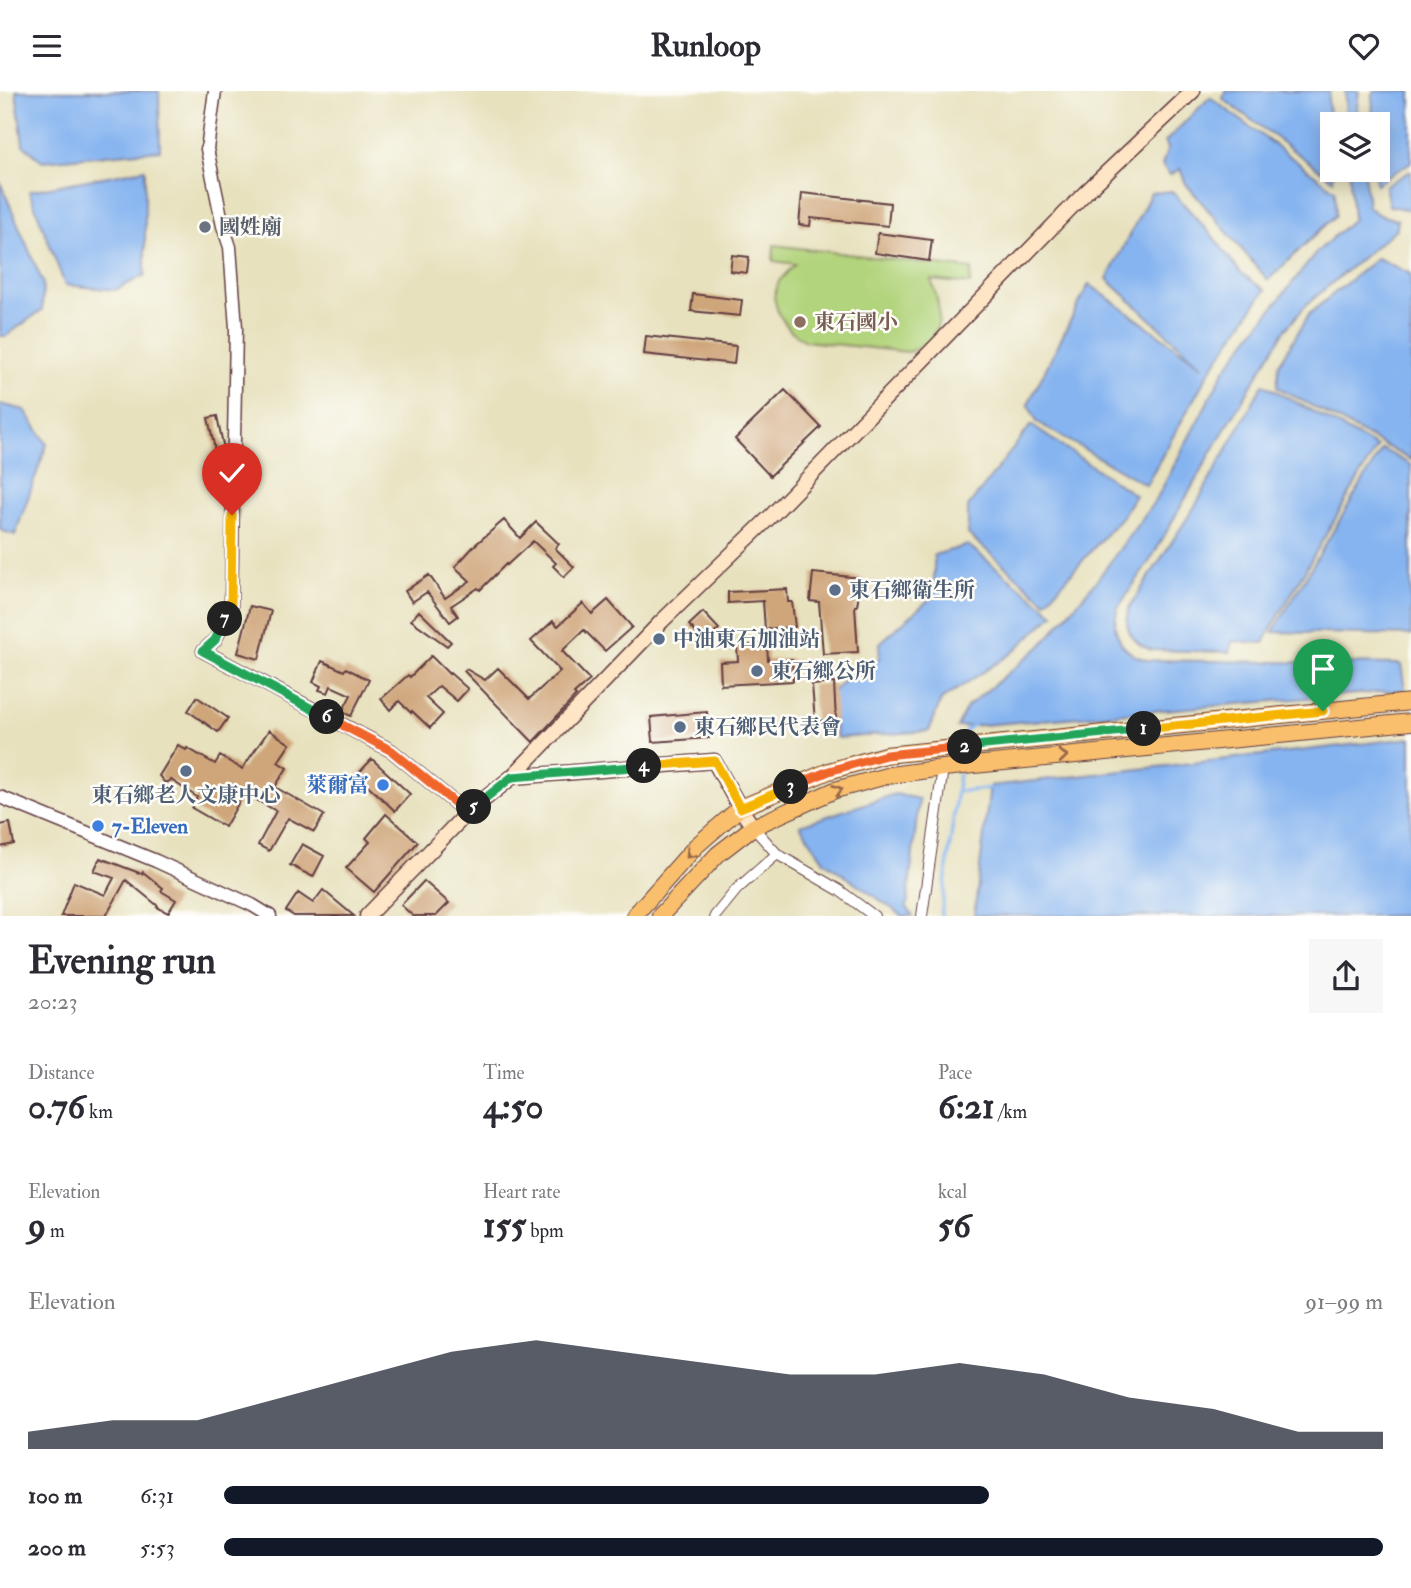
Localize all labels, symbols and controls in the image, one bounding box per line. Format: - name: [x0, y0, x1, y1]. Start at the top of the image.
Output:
- text: Runloop: [650, 26, 761, 66]
- icon: menu: [28, 27, 66, 65]
- icon: heart: [1345, 27, 1383, 65]
- map controls: [1320, 112, 1390, 182]
- button: layers: [1320, 112, 1390, 182]
- place label: 國姓廟: [219, 214, 282, 241]
- marker: 國姓廟: [197, 219, 213, 235]
- place label: 東石國小: [814, 309, 898, 336]
- marker: 東石國小: [792, 314, 808, 330]
- pin: [202, 443, 262, 515]
- icon: check: [213, 454, 251, 492]
- place label: 東石鄉衛生所: [849, 577, 975, 604]
- marker: 東石鄉衛生所: [827, 582, 843, 598]
- pin: 7: [208, 601, 243, 637]
- text: 7: [220, 606, 229, 630]
- place label: 中油東石加油站: [673, 626, 820, 653]
- marker: 中油東石加油站: [651, 631, 667, 647]
- pin: [1293, 639, 1353, 711]
- icon: arrive: [1304, 650, 1342, 688]
- place label: 東石鄉公所: [771, 658, 876, 685]
- marker: 東石鄉公所: [749, 663, 765, 679]
- pin: 6: [310, 699, 344, 735]
- text: 6: [322, 704, 331, 728]
- pin: 1: [1126, 711, 1162, 747]
- place label: 東石鄉民代表會: [694, 714, 841, 741]
- text: 1: [1140, 716, 1147, 740]
- marker: 東石鄉民代表會: [672, 719, 688, 735]
- pin: 2: [948, 729, 982, 765]
- text: 2: [960, 734, 969, 758]
- pin: 4: [626, 749, 662, 783]
- one-way arrow: [1058, 749, 1069, 764]
- text: 4: [638, 753, 649, 777]
- marker: 東石鄉老人文康中心: [178, 763, 194, 779]
- pin: 3: [774, 769, 808, 805]
- place label: 萊爾富: [306, 772, 369, 799]
- text: 3: [787, 774, 794, 798]
- marker: 萊爾富: [375, 777, 391, 793]
- place label: 東石鄉老人文康中心: [92, 782, 281, 809]
- one-way arrow: [832, 783, 844, 798]
- pin: 5: [456, 789, 491, 825]
- text: 5: [469, 794, 478, 818]
- place label: 7-Eleven: [112, 813, 188, 840]
- marker: 7-Eleven: [90, 818, 106, 834]
- one-way arrow: [685, 846, 698, 859]
- text: Evening run: [28, 937, 216, 985]
- button: share: [1309, 939, 1383, 1013]
- text: 20:23: [28, 987, 78, 1016]
- text: Distance: [28, 1061, 94, 1085]
- text: Time: [483, 1061, 525, 1085]
- text: Pace: [938, 1061, 972, 1085]
- text: 0.76: [28, 1085, 85, 1129]
- text: 4:50: [483, 1085, 544, 1129]
- text: 6:21: [938, 1085, 995, 1129]
- text: km: [85, 1100, 113, 1124]
- text: /km: [995, 1100, 1027, 1124]
- text: Elevation: [28, 1180, 100, 1204]
- text: Heart rate: [483, 1180, 560, 1204]
- text: kcal: [938, 1180, 967, 1204]
- text: 9: [28, 1204, 46, 1248]
- text: 155: [483, 1204, 526, 1248]
- text: 56: [938, 1204, 971, 1248]
- text: m: [46, 1219, 65, 1243]
- text: bpm: [526, 1219, 564, 1243]
- text: Elevation: [28, 1287, 116, 1316]
- text: 91–99 m: [1305, 1287, 1383, 1316]
- text: 100 m: [28, 1481, 82, 1510]
- text: 6:31: [140, 1481, 174, 1510]
- text: 200 m: [28, 1533, 86, 1562]
- text: 5:53: [140, 1533, 175, 1562]

